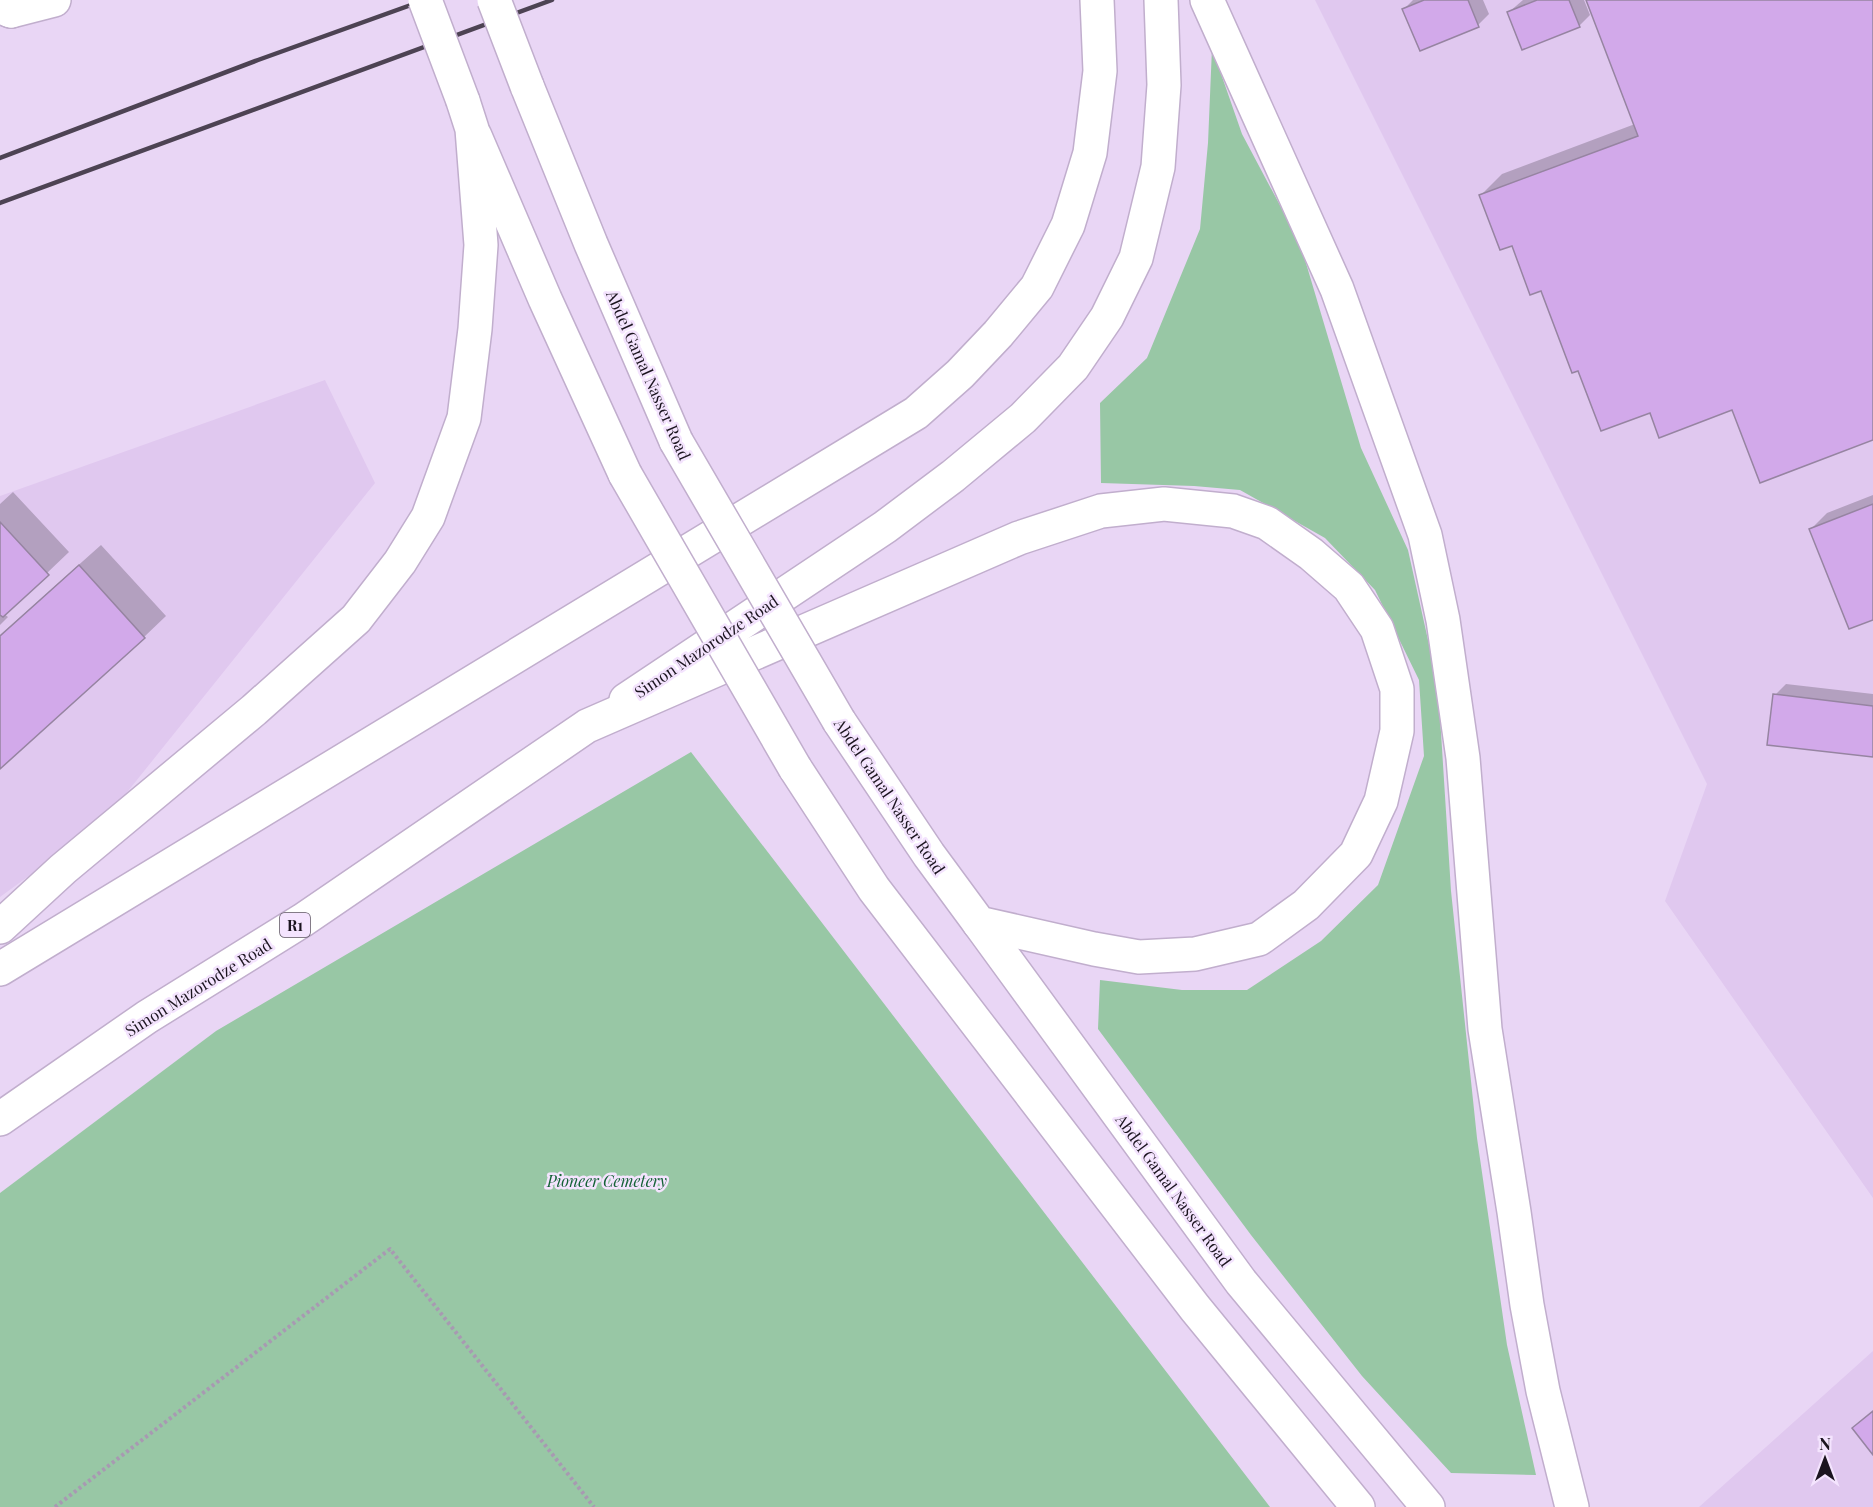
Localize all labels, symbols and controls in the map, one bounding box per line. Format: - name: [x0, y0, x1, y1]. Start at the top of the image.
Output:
- street label: Abdel Gamal Nasser Road: [602, 286, 696, 463]
- street label: Simon Mazorodze Road: [630, 590, 782, 702]
- street label: Abdel Gamal Nasser Road: [829, 713, 950, 878]
- road number: R1: [280, 913, 310, 937]
- street label: Simon Mazorodze Road: [121, 933, 275, 1041]
- street label: Abdel Gamal Nasser Road: [1111, 1109, 1236, 1270]
- park label: Pioneer Cemetery: [546, 1170, 667, 1191]
- north arrow: [1795, 1429, 1855, 1489]
- text: N: [1819, 1433, 1831, 1454]

